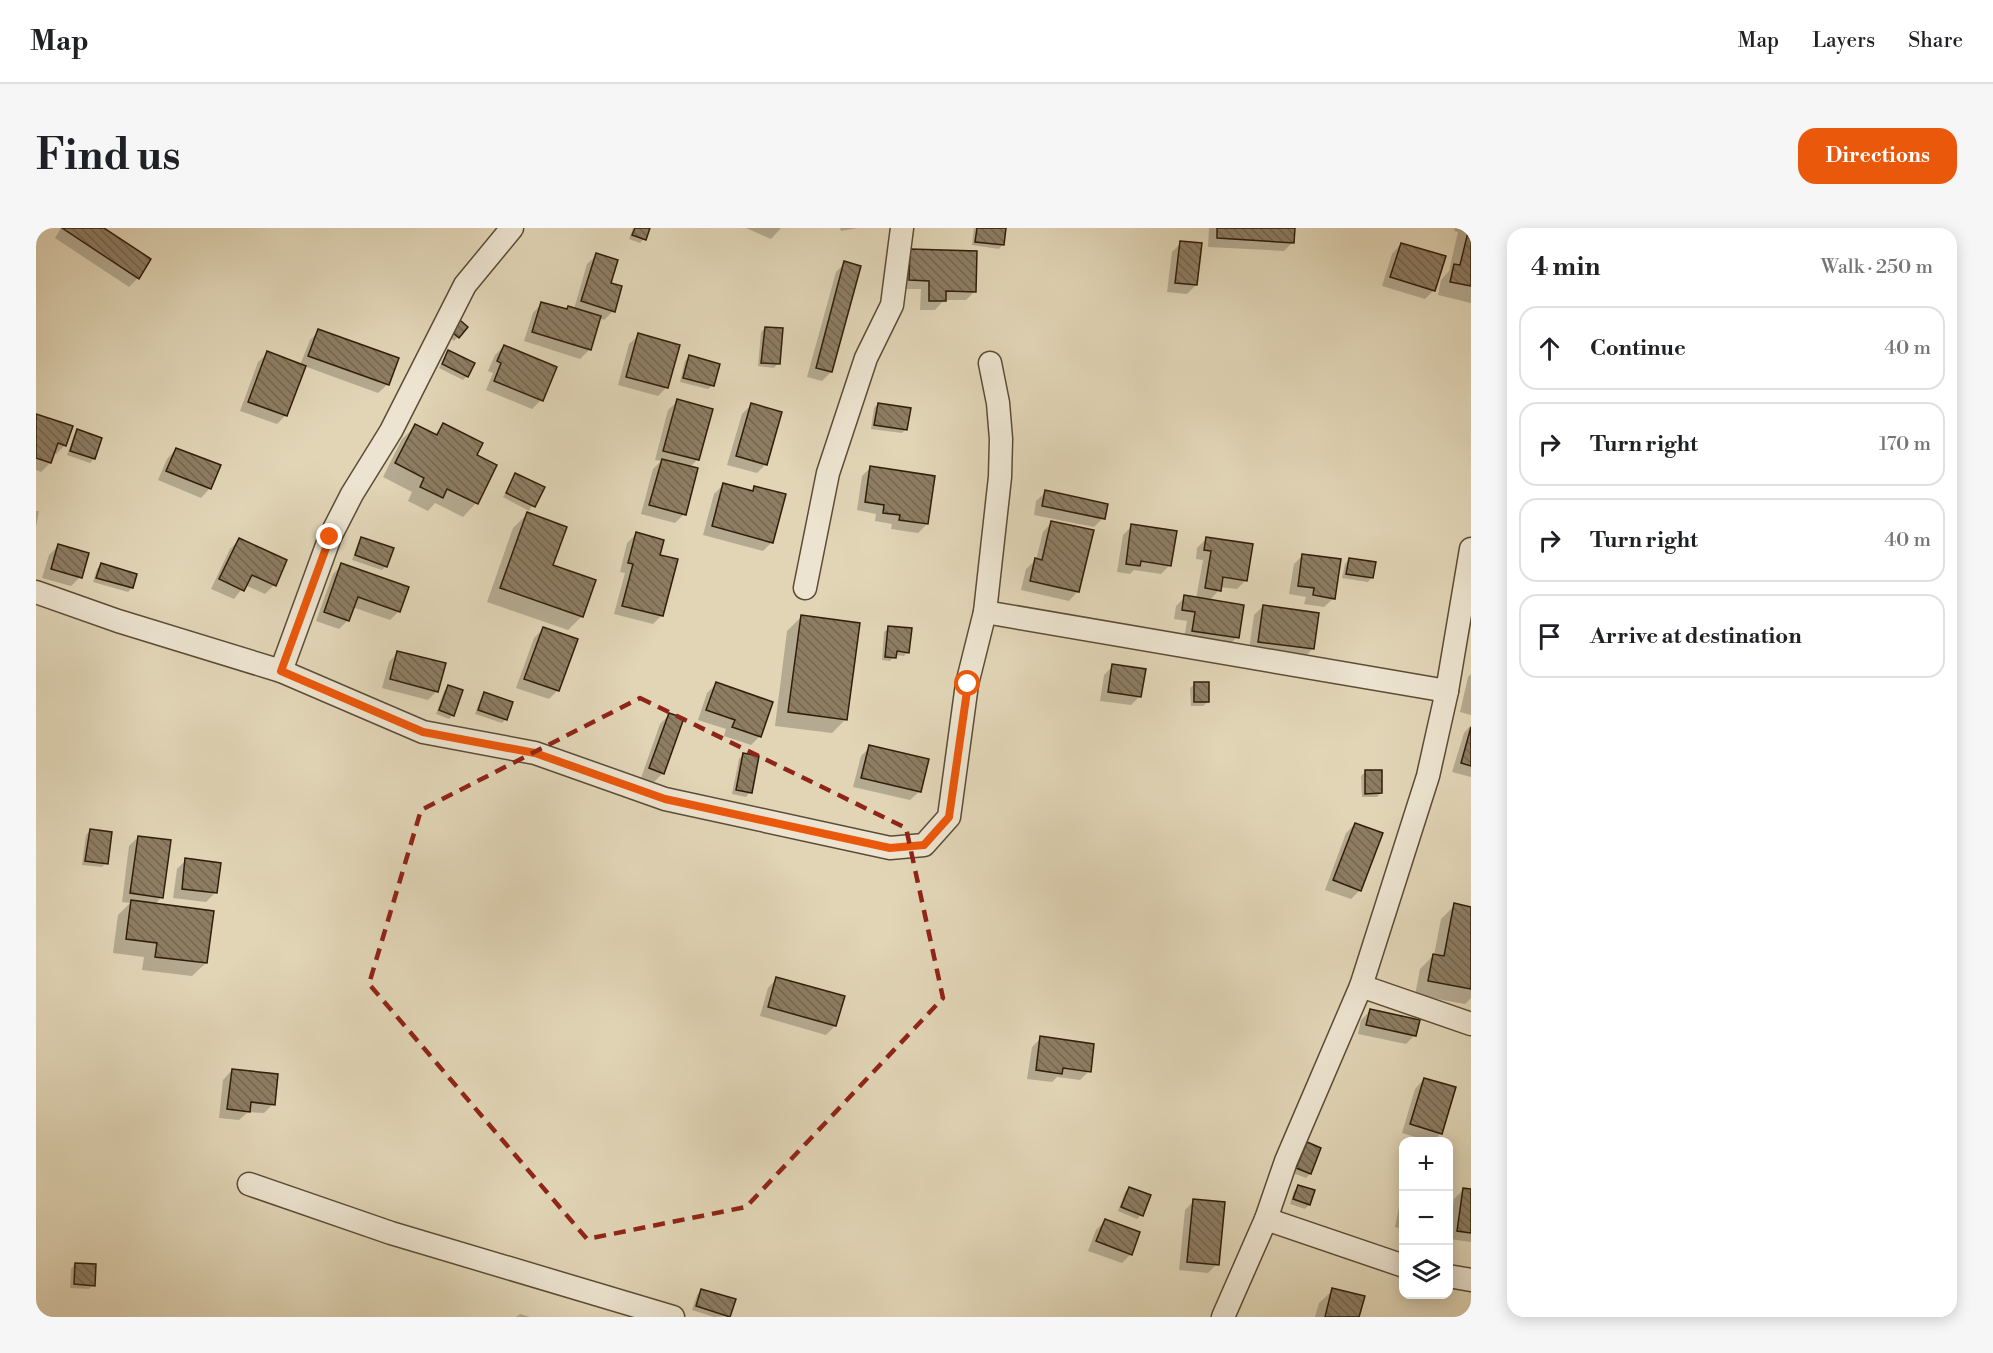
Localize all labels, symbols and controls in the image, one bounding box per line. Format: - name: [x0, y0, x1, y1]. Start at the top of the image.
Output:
- text: Map: [30, 24, 89, 59]
- text: Map: [1738, 28, 1779, 54]
- text: Layers: [1812, 28, 1875, 54]
- text: Share: [1908, 28, 1963, 54]
- button: Directions: [1798, 128, 1957, 184]
- text: Find us: [36, 130, 180, 183]
- text: 4 min: [1531, 251, 1601, 283]
- text: Walk · 250 m: [1821, 255, 1933, 280]
- icon: ahead: [1533, 332, 1566, 365]
- text: Continue: [1590, 335, 1686, 362]
- text: 40 m: [1884, 336, 1931, 361]
- icon: right: [1533, 428, 1566, 461]
- text: Turn right: [1590, 431, 1698, 458]
- text: 170 m: [1879, 432, 1931, 457]
- route end: [316, 523, 342, 549]
- icon: right: [1533, 524, 1566, 557]
- text: Turn right: [1590, 527, 1698, 554]
- text: 40 m: [1884, 528, 1931, 553]
- icon: arrive: [1533, 620, 1566, 653]
- text: Arrive at destination: [1590, 623, 1802, 650]
- route start: [954, 670, 980, 696]
- map controls: [1399, 1137, 1453, 1299]
- button: +: [1399, 1137, 1453, 1191]
- button: −: [1399, 1191, 1453, 1245]
- button: layers: [1399, 1245, 1453, 1299]

